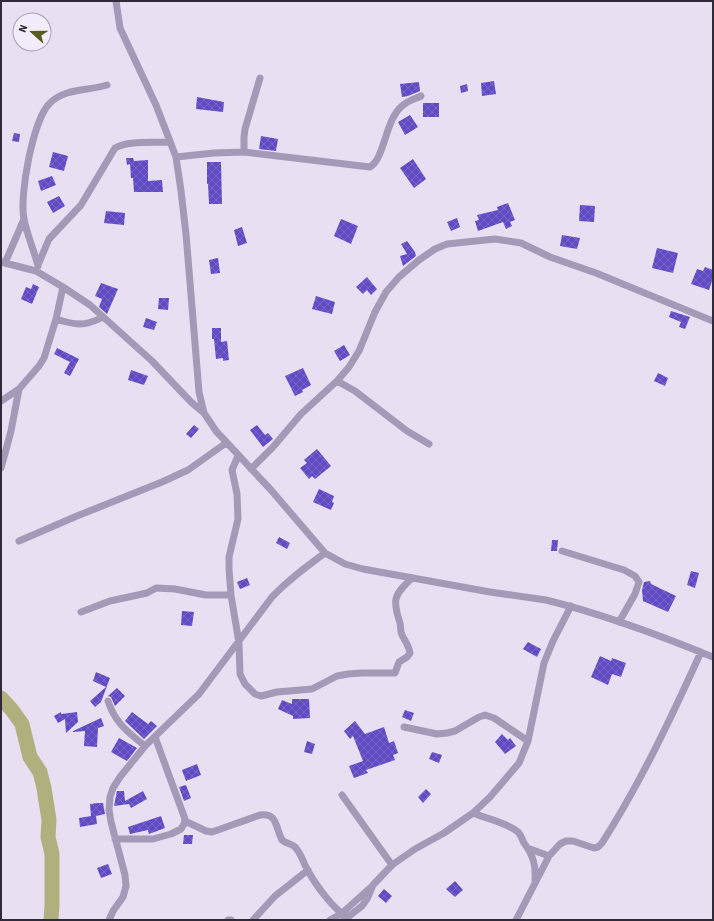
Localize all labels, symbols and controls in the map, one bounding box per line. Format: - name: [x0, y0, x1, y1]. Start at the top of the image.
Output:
- north arrow: [12, 12, 52, 52]
- text: N: [15, 22, 31, 35]

